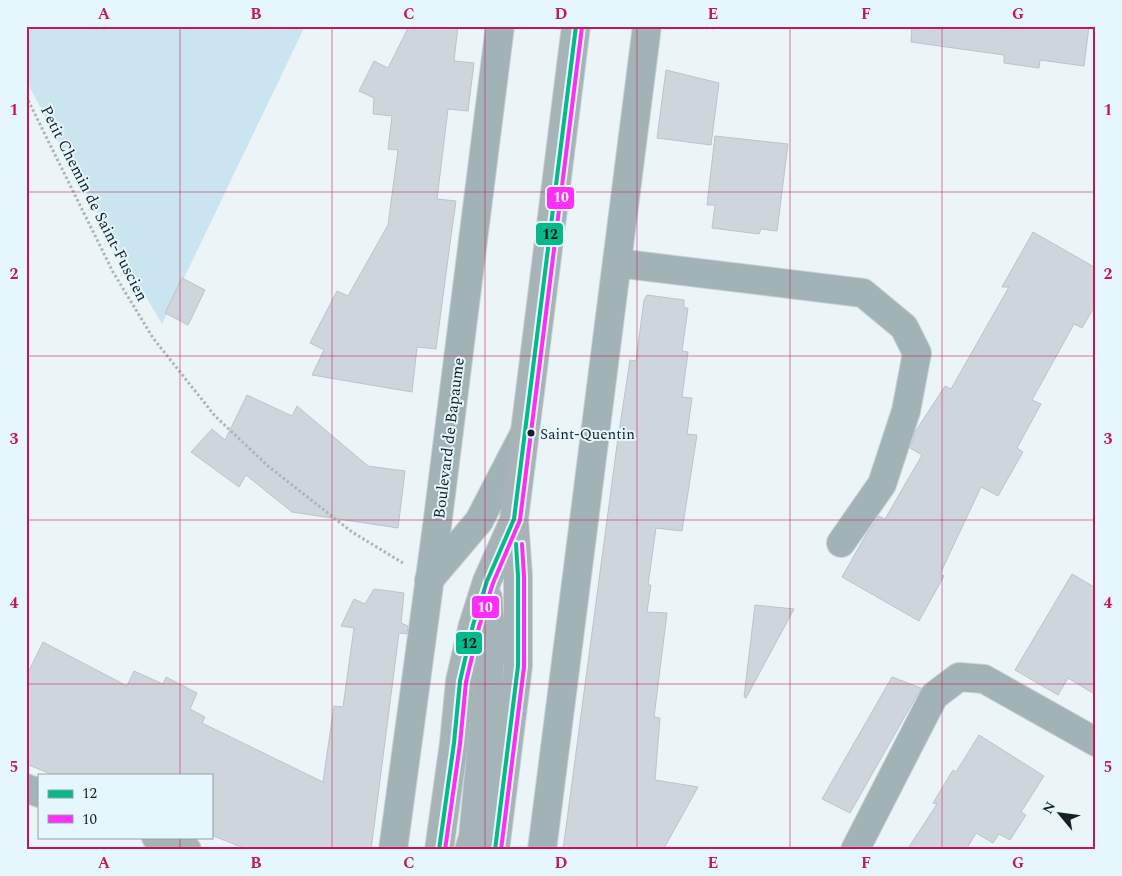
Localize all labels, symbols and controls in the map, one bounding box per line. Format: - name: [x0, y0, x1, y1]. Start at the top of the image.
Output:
- text: A: [98, 2, 111, 26]
- text: B: [250, 2, 262, 26]
- text: C: [403, 2, 415, 26]
- text: D: [555, 2, 568, 26]
- text: E: [708, 2, 718, 26]
- text: F: [861, 2, 871, 26]
- text: G: [1012, 2, 1024, 26]
- text: 1: [10, 98, 18, 122]
- text: 1: [1104, 98, 1112, 122]
- street label: Petit Chemin de Saint-Fuscien: [34, 101, 154, 306]
- line badge: 10: [546, 186, 575, 210]
- text: 10: [553, 187, 569, 208]
- line badge: 12: [535, 222, 564, 246]
- text: 12: [542, 224, 558, 245]
- text: 2: [10, 262, 19, 286]
- text: 2: [1104, 262, 1113, 286]
- street label: Boulevard de Bapaume: [427, 356, 471, 520]
- place label: Saint-Quentin: [540, 423, 635, 446]
- text: 3: [10, 427, 19, 451]
- text: 3: [1104, 427, 1113, 451]
- marker: Saint-Quentin: [526, 428, 536, 438]
- text: 4: [10, 591, 19, 615]
- text: 4: [1104, 591, 1113, 615]
- line badge: 10: [471, 595, 500, 619]
- text: 10: [477, 597, 493, 618]
- line badge: 12: [455, 631, 483, 655]
- text: 12: [461, 633, 477, 654]
- text: 5: [10, 755, 18, 779]
- text: 5: [1104, 755, 1112, 779]
- legend: [38, 774, 212, 838]
- text: 12: [82, 782, 97, 805]
- north arrow: [1034, 788, 1084, 838]
- text: N: [1037, 798, 1061, 818]
- text: 10: [82, 808, 97, 831]
- text: A: [98, 851, 111, 875]
- text: B: [250, 851, 262, 875]
- text: C: [403, 851, 415, 875]
- text: D: [555, 851, 568, 875]
- text: E: [708, 851, 718, 875]
- text: F: [861, 851, 871, 875]
- text: G: [1012, 851, 1024, 875]

